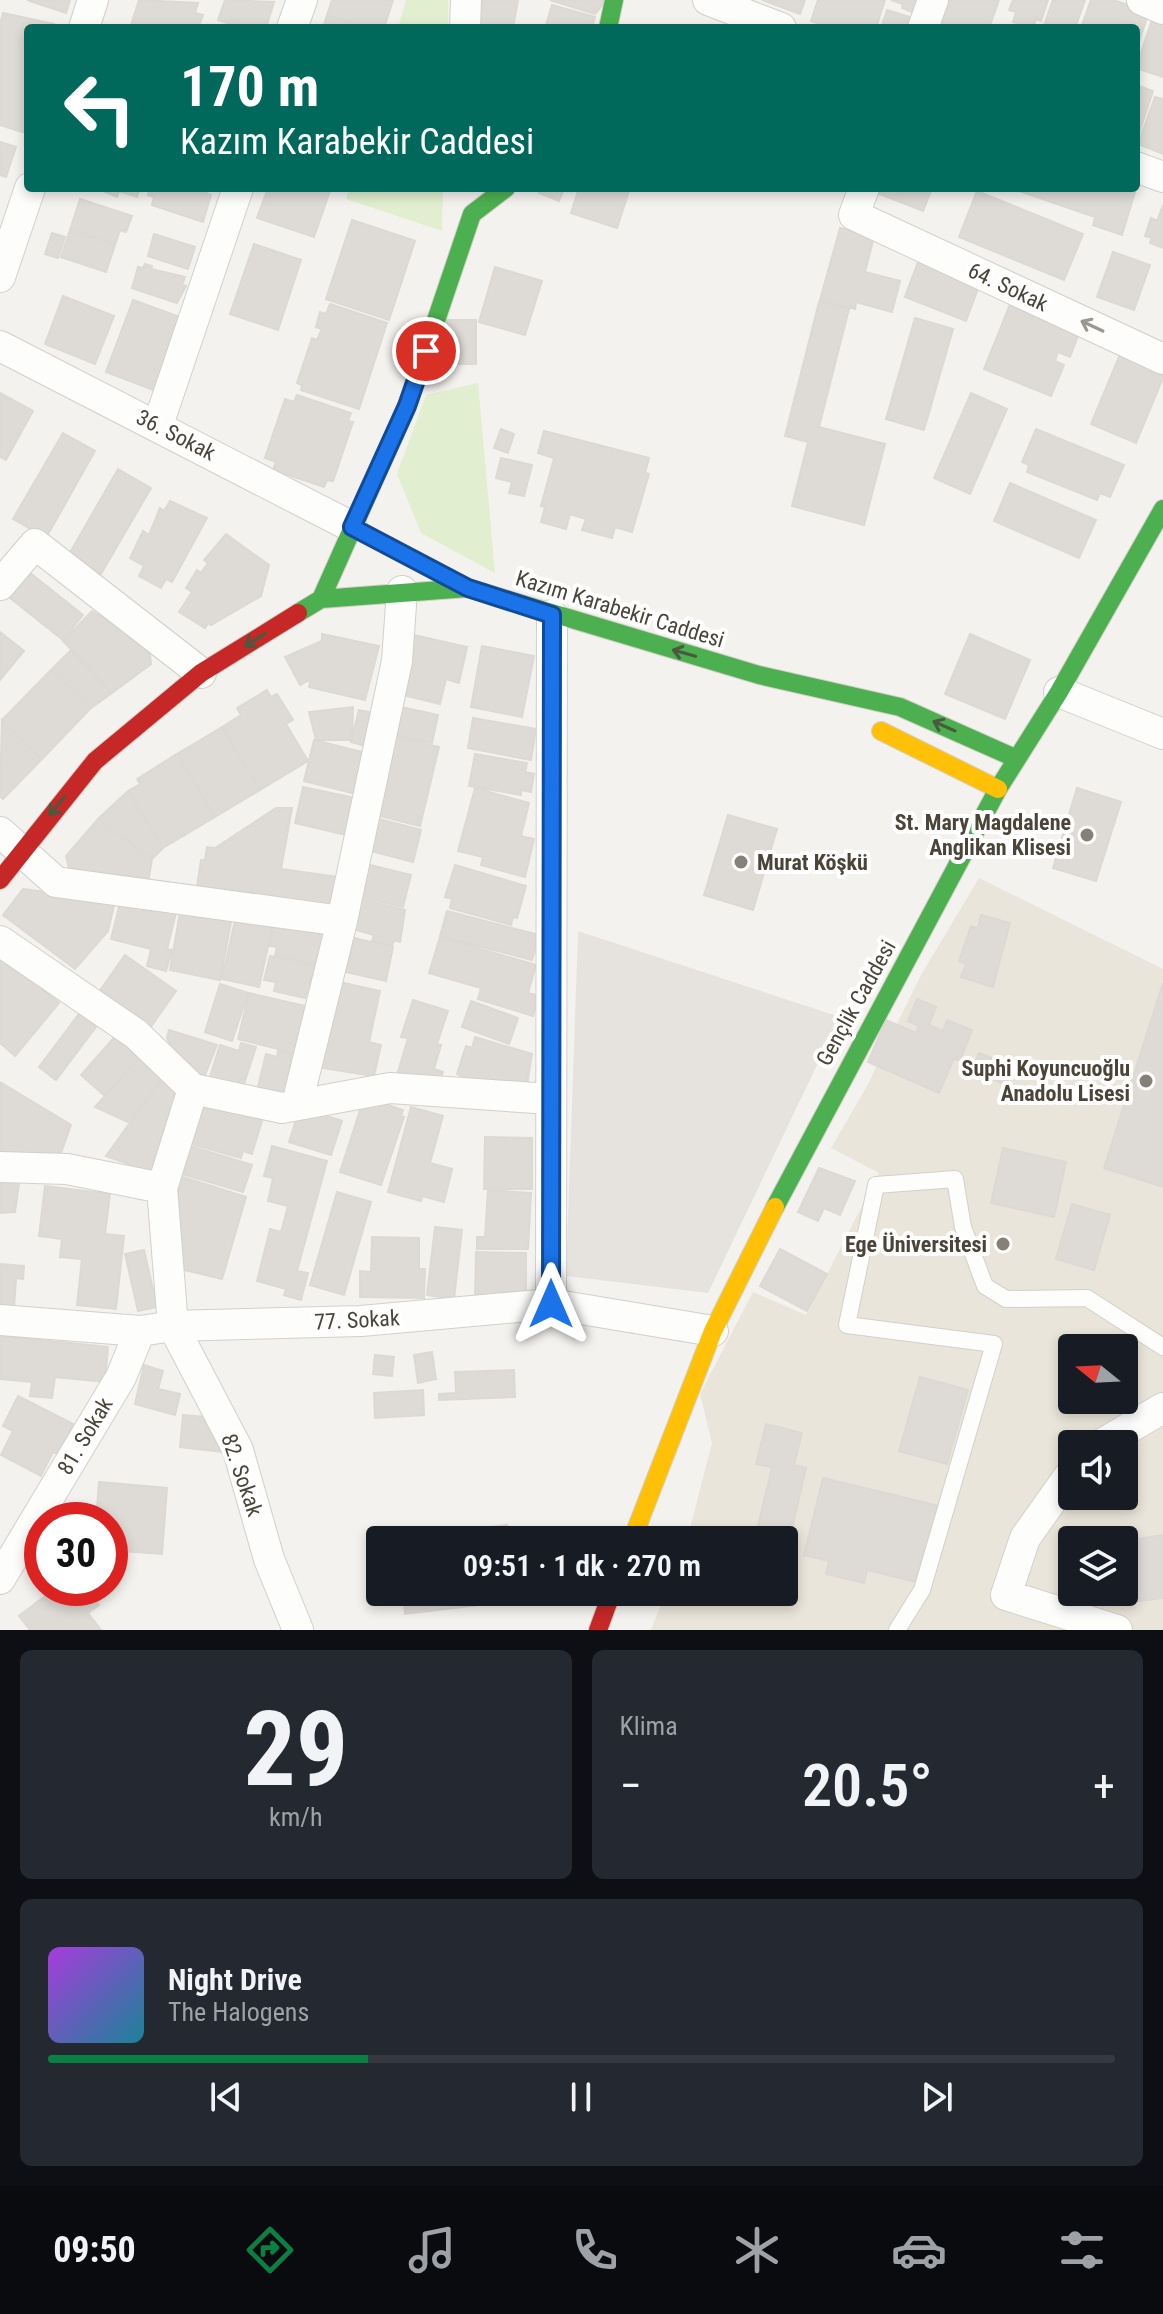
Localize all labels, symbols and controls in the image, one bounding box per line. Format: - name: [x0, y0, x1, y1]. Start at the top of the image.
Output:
- text: 170 m: [180, 54, 319, 120]
- icon: left: [48, 56, 152, 160]
- text: Kazım Karabekir Caddesi: [180, 121, 534, 163]
- street label: 64. Sokak: [964, 258, 1052, 316]
- pin: [392, 317, 460, 385]
- one-way arrow: [1081, 318, 1105, 333]
- icon: arrive: [404, 329, 448, 373]
- street label: 36. Sokak: [132, 404, 220, 466]
- street label: Kazım Karabekir Caddesi: [513, 565, 727, 653]
- one-way arrow: [244, 632, 267, 648]
- one-way arrow: [672, 645, 697, 659]
- one-way arrow: [932, 718, 956, 733]
- one-way arrow: [49, 796, 67, 817]
- place label: St. Mary Magdalene Anglikan Klisesi: [895, 810, 1071, 860]
- marker: St. Mary Magdalene Anglikan Klisesi: [1078, 826, 1096, 844]
- place label: Murat Köşkü: [757, 850, 868, 875]
- marker: Murat Köşkü: [732, 853, 750, 871]
- street label: Gençlik Caddesi: [811, 936, 901, 1070]
- place label: Suphi Koyuncuoğlu Anadolu Lisesi: [962, 1056, 1130, 1106]
- marker: Suphi Koyuncuoğlu Anadolu Lisesi: [1137, 1072, 1155, 1090]
- place label: Ege Üniversitesi: [845, 1232, 987, 1257]
- marker: Ege Üniversitesi: [994, 1235, 1012, 1253]
- position arrow: [509, 1262, 593, 1346]
- street label: 77. Sokak: [314, 1305, 400, 1335]
- north arrow: [1058, 1334, 1138, 1414]
- map controls: [1058, 1334, 1138, 1606]
- street label: 81. Sokak: [52, 1393, 118, 1479]
- button: sound: [1058, 1430, 1138, 1510]
- street label: 82. Sokak: [216, 1431, 268, 1520]
- speed limit sign: 30: [24, 1502, 128, 1606]
- button: layers: [1058, 1526, 1138, 1606]
- text: 09:51 · 1 dk · 270 m: [463, 1548, 701, 1583]
- text: 29: [243, 1689, 348, 1810]
- text: Klima: [620, 1711, 678, 1741]
- text: 20.5°: [802, 1750, 933, 1821]
- text: −: [620, 1760, 642, 1812]
- text: +: [1093, 1760, 1115, 1812]
- text: km/h: [269, 1802, 323, 1832]
- text: Night Drive: [168, 1962, 302, 1997]
- text: The Halogens: [168, 1997, 309, 2027]
- icon: previous: [204, 2075, 248, 2119]
- icon: pause: [559, 2075, 603, 2119]
- icon: next: [915, 2075, 959, 2119]
- icon: directions: [242, 2222, 298, 2278]
- icon: music: [404, 2222, 460, 2278]
- icon: phone: [567, 2222, 623, 2278]
- icon: climate: [729, 2222, 785, 2278]
- icon: car: [891, 2222, 947, 2278]
- icon: filters: [1054, 2222, 1110, 2278]
- text: 09:50: [53, 2229, 136, 2271]

